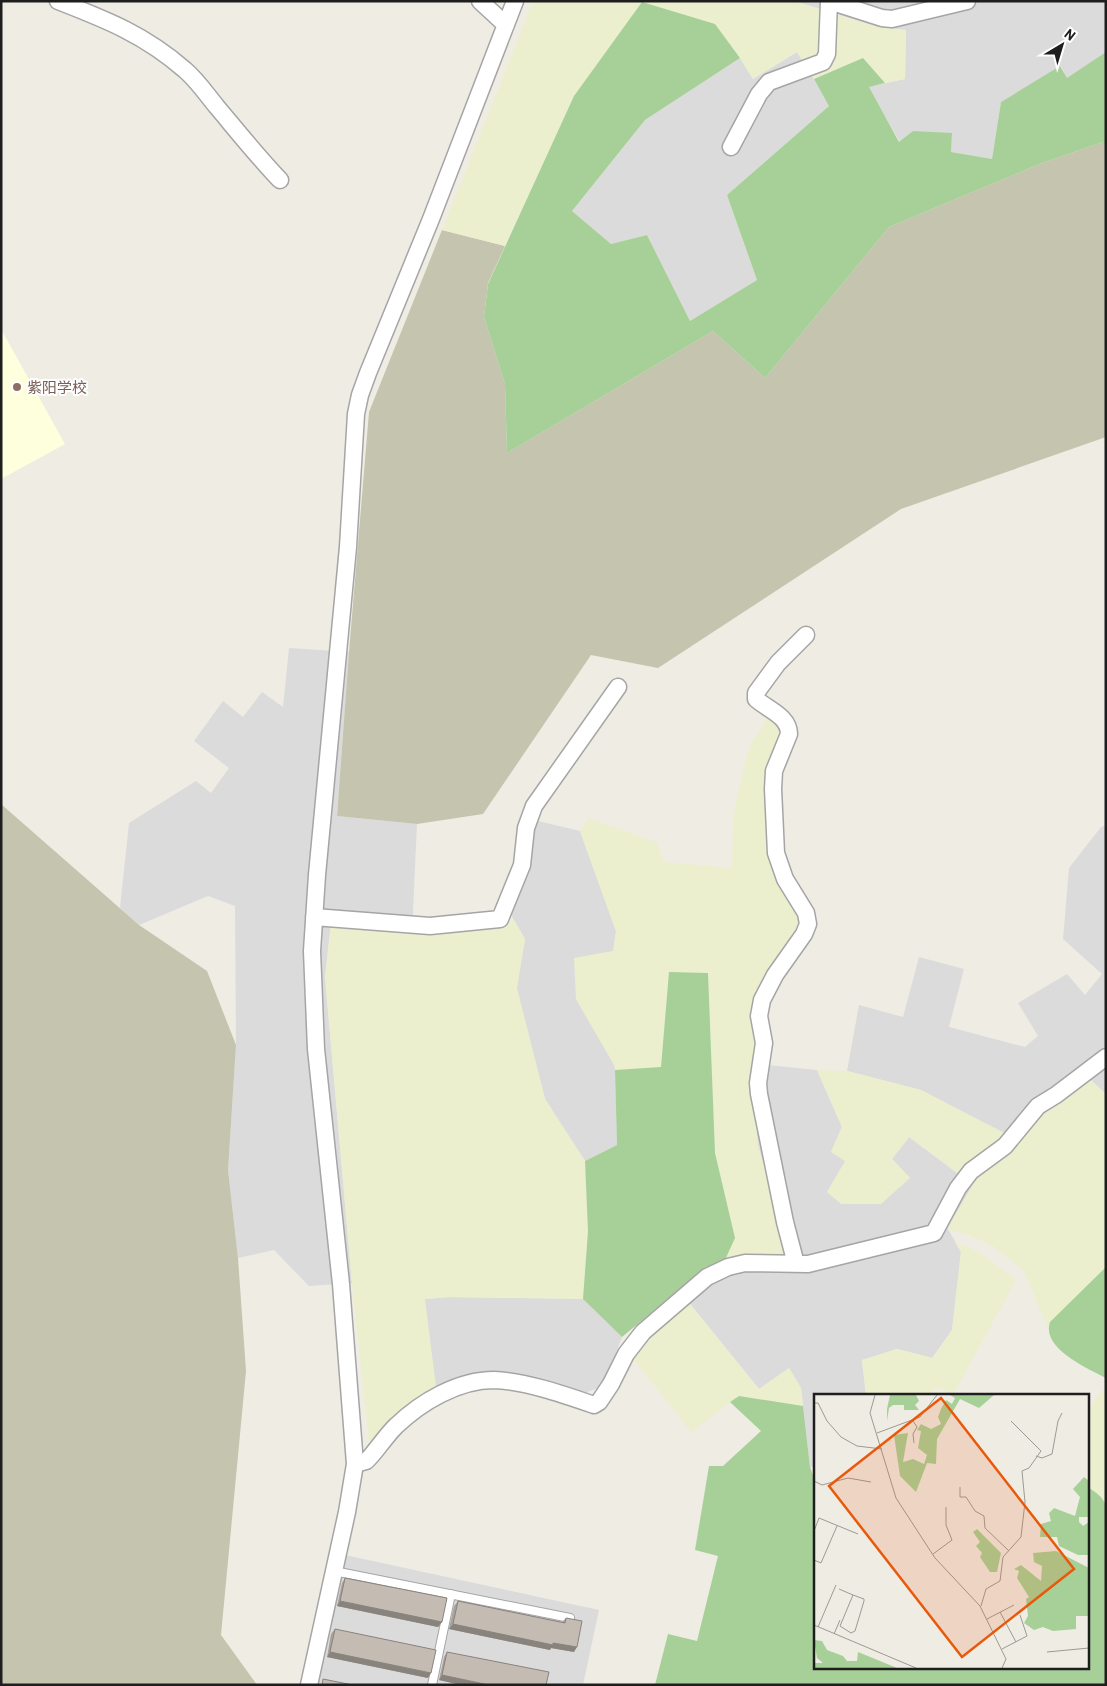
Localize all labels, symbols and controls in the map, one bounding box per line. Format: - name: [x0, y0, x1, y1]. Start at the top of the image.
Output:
- north arrow: [1037, 20, 1087, 70]
- text: N: [1061, 25, 1079, 44]
- place label: 紫阳学校: [27, 378, 87, 396]
- marker: 紫阳学校: [11, 381, 23, 393]
- inset map: [814, 1394, 1090, 1668]

